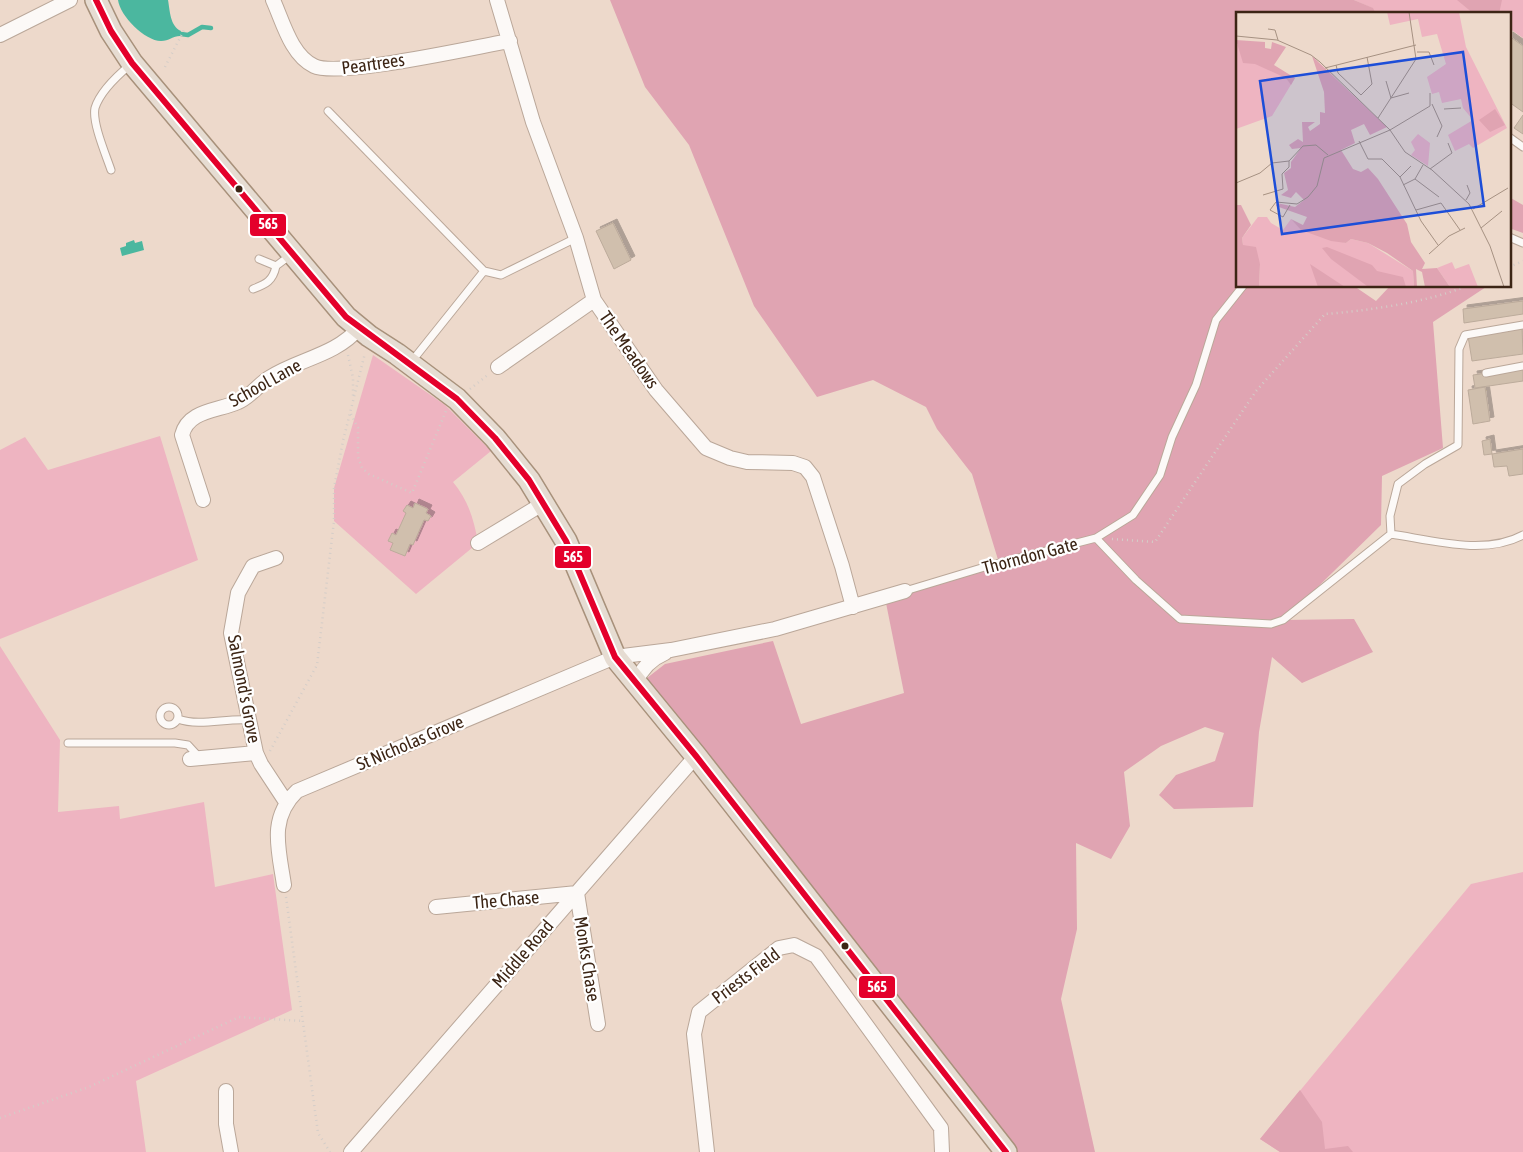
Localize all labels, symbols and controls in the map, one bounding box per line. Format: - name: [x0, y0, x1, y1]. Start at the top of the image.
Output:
- inset map: [1236, 12, 1510, 288]
- street label: Peartrees: [340, 49, 406, 78]
- unlabelled marker: [234, 184, 244, 194]
- line badge: 565: [249, 213, 287, 237]
- text: 565: [258, 216, 278, 232]
- street label: The Meadows: [595, 307, 664, 392]
- street label: School Lane: [225, 354, 305, 411]
- street label: Thorndon Gate: [980, 533, 1080, 578]
- line badge: 565: [554, 545, 592, 569]
- text: 565: [563, 549, 583, 565]
- street label: Salmond's Grove: [224, 633, 265, 745]
- street label: St Nicholas Grove: [353, 711, 467, 775]
- street label: The Chase: [472, 886, 540, 913]
- street label: Monks Chase: [570, 915, 605, 1003]
- street label: Middle Road: [488, 916, 558, 992]
- unlabelled marker: [840, 941, 850, 951]
- street label: Priests Field: [708, 943, 784, 1008]
- line badge: 565: [858, 975, 896, 999]
- text: 565: [867, 979, 887, 995]

